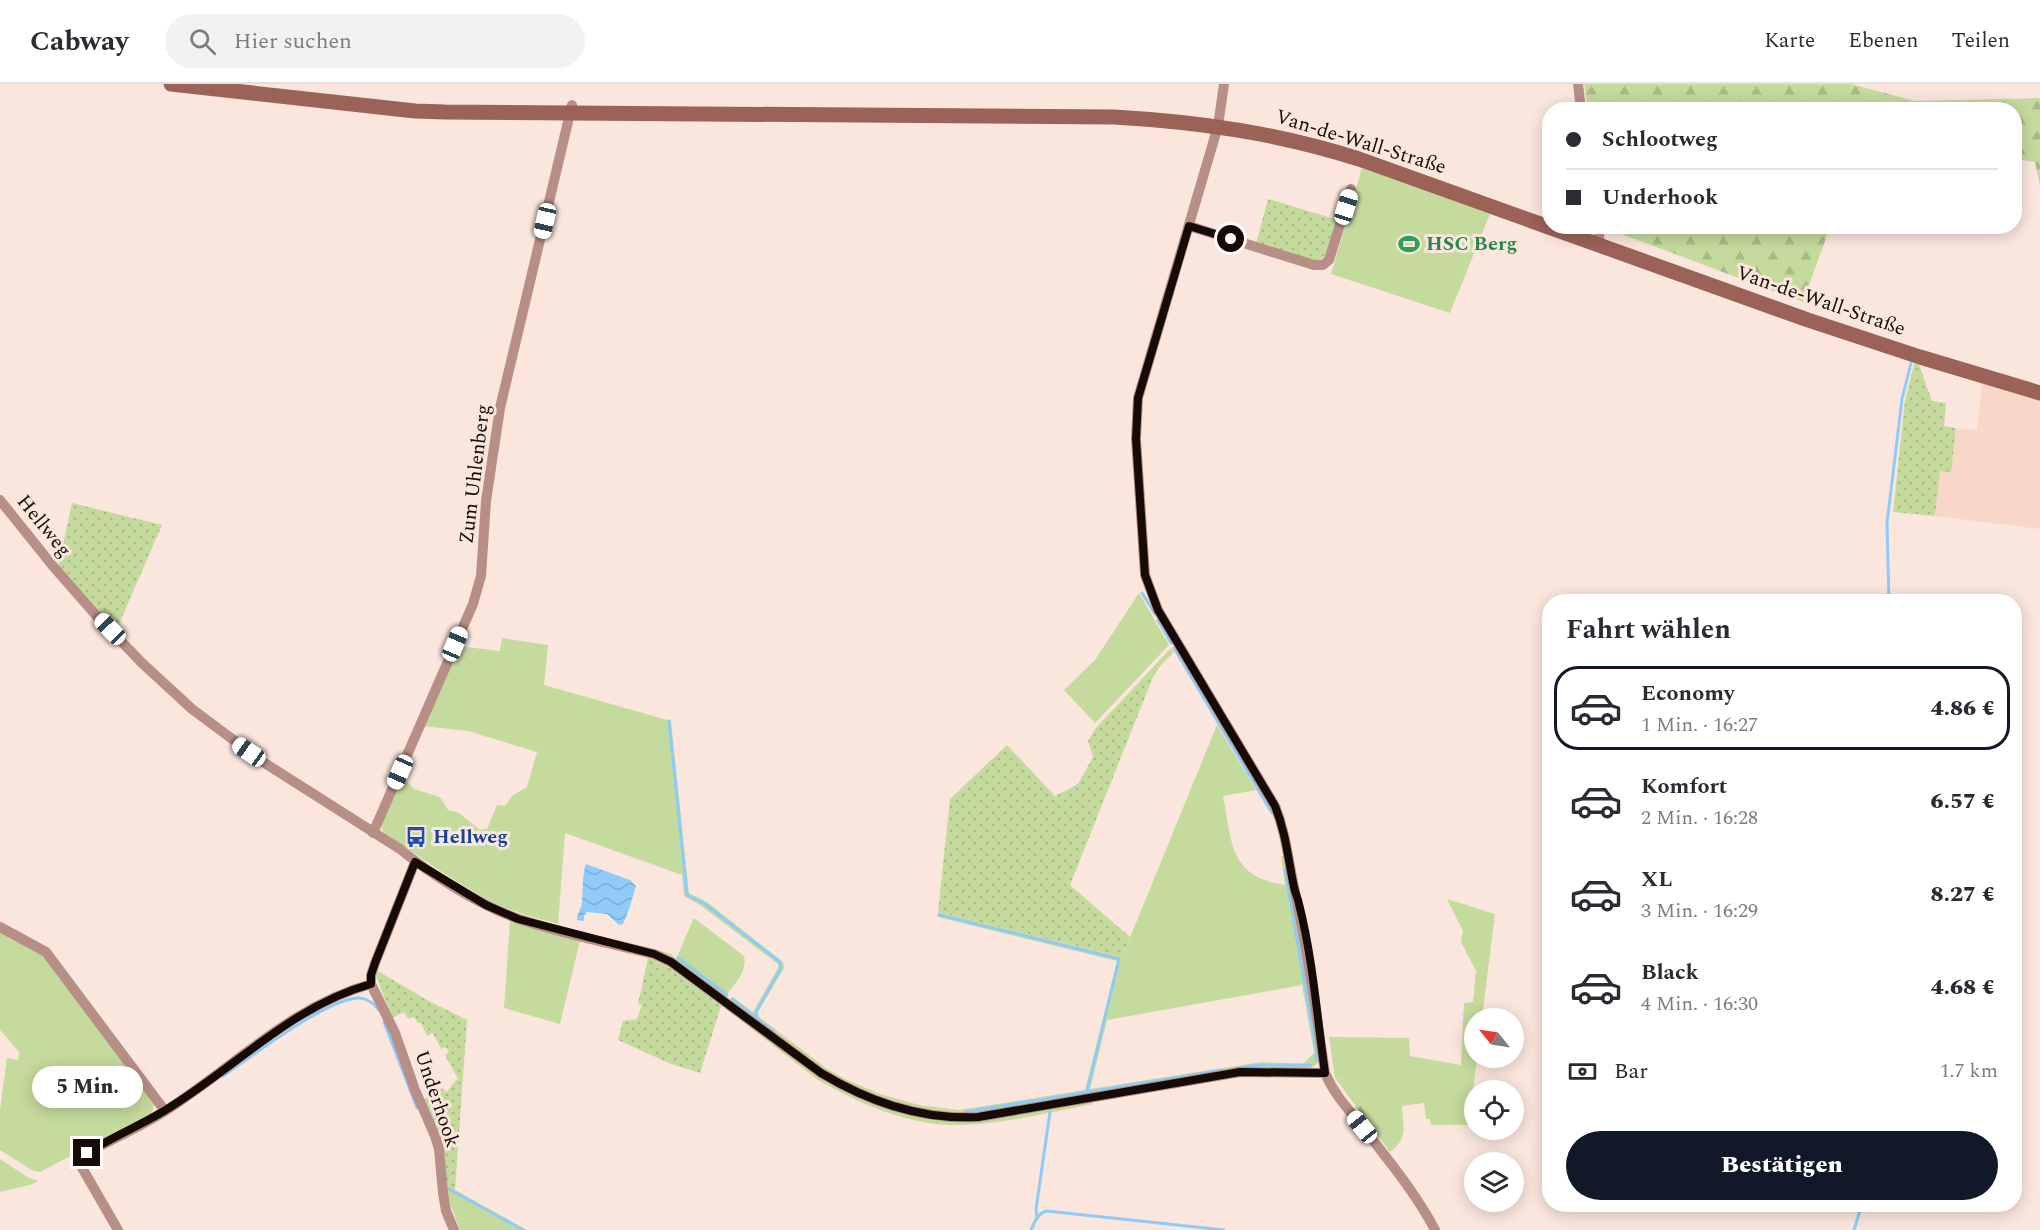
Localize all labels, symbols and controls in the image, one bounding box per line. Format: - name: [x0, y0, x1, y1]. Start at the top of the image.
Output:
- search box: [165, 14, 585, 68]
- text: Cabway: [30, 20, 129, 63]
- icon: search: [186, 25, 219, 58]
- text: Hier suchen: [234, 25, 352, 58]
- text: Karte: [1764, 25, 1815, 57]
- text: Ebenen: [1848, 25, 1919, 57]
- text: Teilen: [1952, 25, 2010, 57]
- street label: Van-de-Wall-Straße: [1272, 102, 1450, 182]
- text: Schlootweg: [1602, 123, 1718, 156]
- text: Underhook: [1602, 181, 1718, 214]
- car: [1332, 187, 1360, 227]
- car: [532, 201, 558, 241]
- route start: [1217, 225, 1244, 252]
- place label: HSC Berg: [1426, 229, 1517, 259]
- sports icon: HSC Berg: [1397, 232, 1421, 256]
- street label: Van-de-Wall-Straße: [1732, 258, 1910, 344]
- street label: Zum Uhlenberg: [452, 402, 498, 546]
- street label: Hellweg: [9, 488, 79, 564]
- text: Fahrt wählen: [1566, 609, 1731, 651]
- car: [91, 610, 129, 648]
- car: [440, 624, 470, 664]
- text: Economy: [1641, 677, 1734, 710]
- icon: car: [1569, 681, 1623, 735]
- text: 4.86 €: [1931, 692, 1995, 725]
- text: 1 Min. · 16:27: [1641, 710, 1758, 740]
- car: [229, 734, 269, 770]
- car: [384, 752, 416, 792]
- text: Komfort: [1641, 770, 1727, 803]
- icon: car: [1569, 774, 1623, 828]
- text: 6.57 €: [1931, 785, 1995, 818]
- text: 2 Min. · 16:28: [1641, 803, 1758, 833]
- place label: Hellweg: [433, 822, 508, 852]
- bus stop icon: Hellweg: [404, 825, 428, 849]
- text: XL: [1641, 863, 1672, 896]
- icon: car: [1569, 867, 1623, 921]
- text: 8.27 €: [1931, 878, 1995, 911]
- text: 3 Min. · 16:29: [1641, 896, 1758, 926]
- text: Black: [1641, 956, 1699, 989]
- icon: car: [1569, 960, 1623, 1014]
- text: 4.68 €: [1931, 971, 1995, 1004]
- text: 4 Min. · 16:30: [1641, 989, 1758, 1019]
- north arrow: [1464, 1008, 1524, 1068]
- map controls: [1464, 1008, 1524, 1212]
- street label: Underhook: [406, 1046, 468, 1152]
- icon: cash: [1566, 1055, 1599, 1088]
- text: Bar: [1614, 1055, 1648, 1088]
- text: 1.7 km: [1940, 1056, 1998, 1086]
- callout: 5 Min.: [32, 1066, 142, 1108]
- text: 5 Min.: [56, 1072, 119, 1102]
- button: locate: [1464, 1080, 1524, 1140]
- car: [1344, 1107, 1380, 1147]
- button: Bestätigen: [1566, 1131, 1998, 1200]
- route end: [73, 1139, 100, 1166]
- button: layers: [1464, 1152, 1524, 1212]

